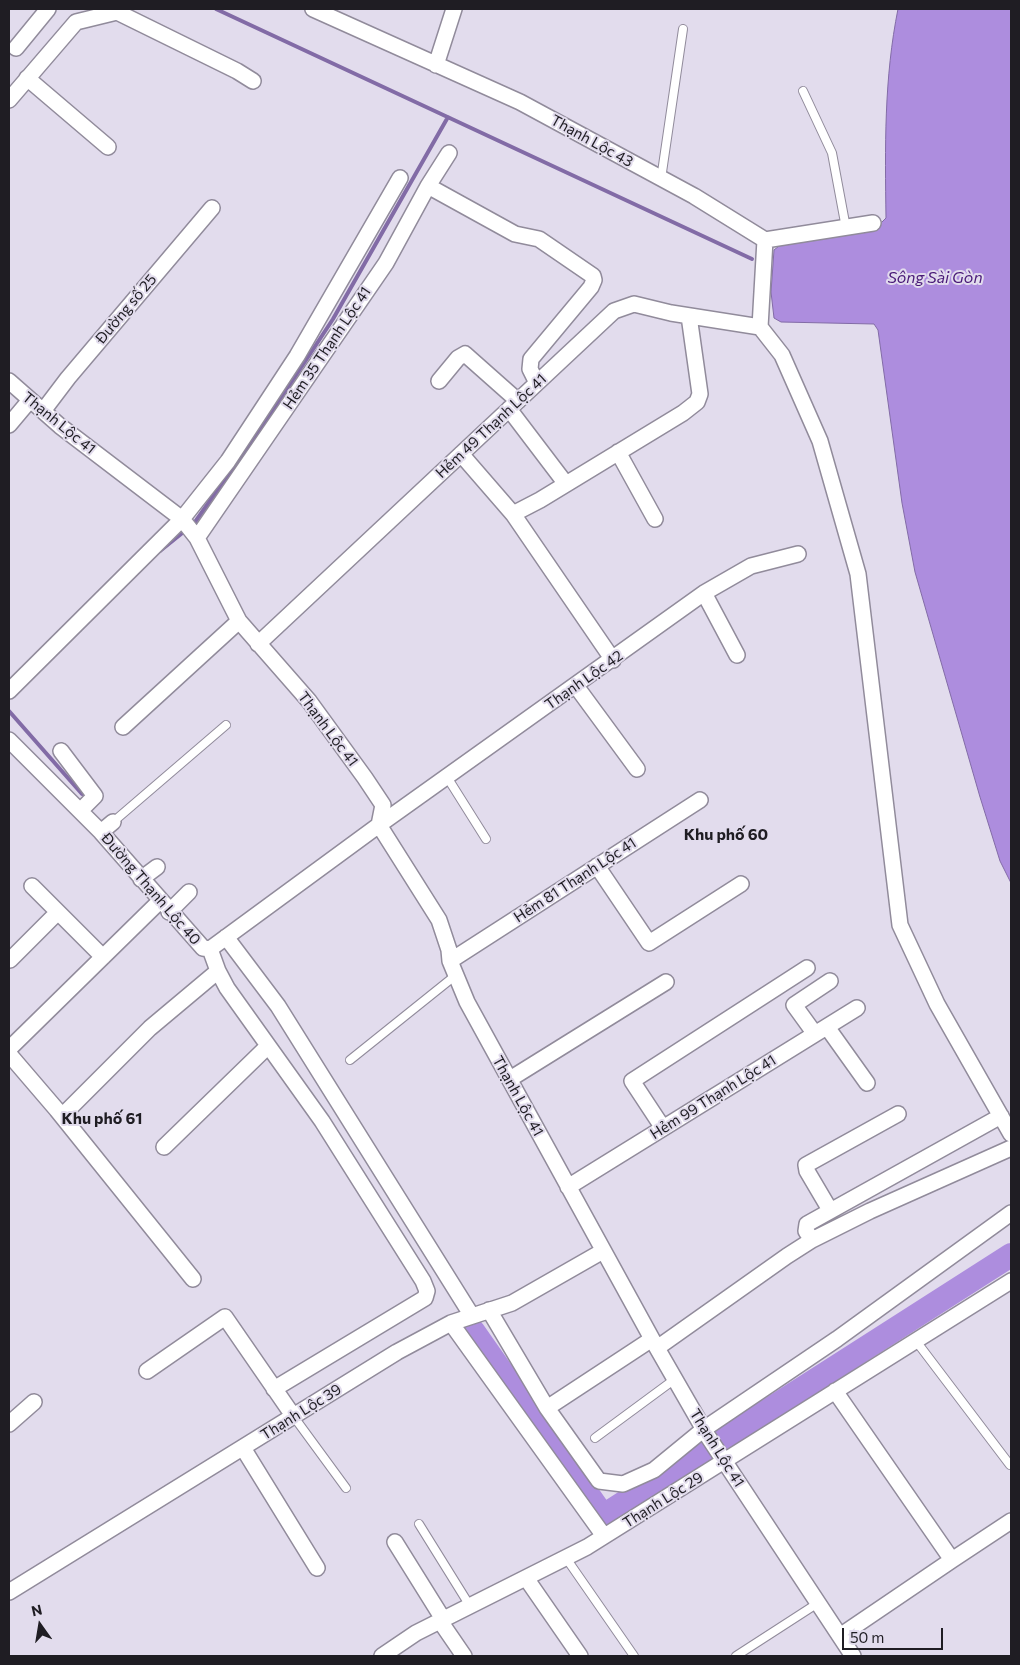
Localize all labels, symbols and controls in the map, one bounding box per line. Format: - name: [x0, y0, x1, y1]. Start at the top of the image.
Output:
- street label: Thạnh Lộc 43: [548, 111, 636, 171]
- water label: Sông Sài Gòn: [887, 268, 983, 288]
- street label: Đường số 25: [92, 271, 160, 347]
- street label: Hẻm 35 Thạnh Lộc 41: [279, 283, 375, 413]
- street label: Hẻm 49 Thạnh Lộc 41: [432, 370, 550, 482]
- street label: Thạnh Lộc 41: [19, 388, 99, 458]
- street label: Thạnh Lộc 42: [542, 647, 626, 713]
- street label: Thạnh Lộc 41: [294, 688, 362, 770]
- district label: Khu phố 60: [684, 825, 768, 845]
- street label: Đường Thạnh Lộc 40: [98, 829, 204, 949]
- street label: Hẻm 81 Thạnh Lộc 41: [510, 834, 640, 926]
- street label: Hẻm 99 Thạnh Lộc 41: [647, 1051, 779, 1143]
- street label: Thạnh Lộc 41: [489, 1053, 547, 1139]
- district label: Khu phố 61: [61, 1109, 143, 1129]
- street label: Thạnh Lộc 39: [257, 1380, 345, 1444]
- street label: Thạnh Lộc 41: [686, 1406, 748, 1490]
- street label: Thạnh Lộc 29: [620, 1468, 706, 1532]
- north arrow: [15, 1600, 65, 1650]
- text: N: [29, 1600, 44, 1619]
- scale bar: [845, 1618, 946, 1650]
- text: 50 m: [850, 1628, 884, 1646]

